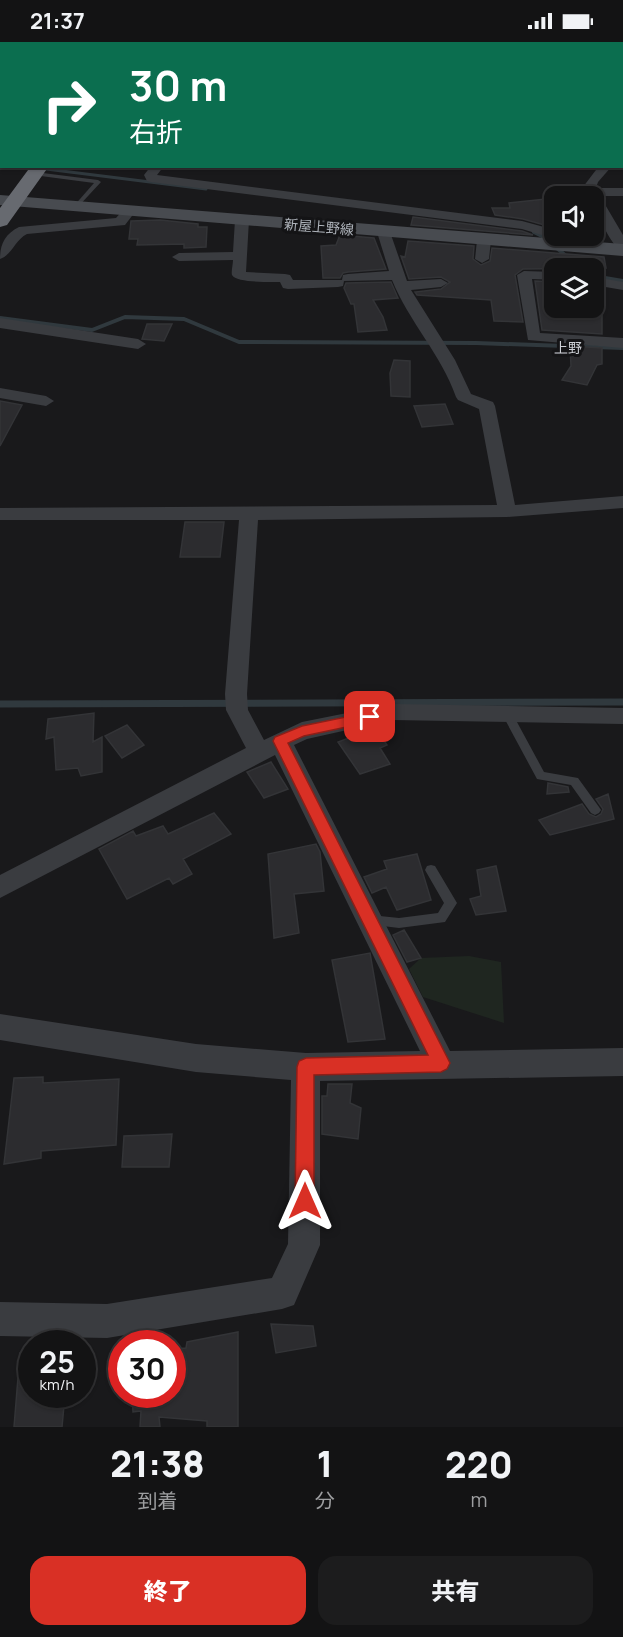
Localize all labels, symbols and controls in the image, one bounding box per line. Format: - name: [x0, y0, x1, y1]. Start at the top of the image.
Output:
- text: 21:37: [30, 6, 85, 36]
- text: 30 m: [129, 56, 227, 114]
- icon: right: [30, 66, 108, 144]
- text: 右折: [129, 113, 183, 150]
- map controls: [544, 186, 604, 318]
- button: sound: [544, 186, 604, 246]
- street label: 新屋上野線: [283, 214, 355, 239]
- button: layers: [544, 258, 604, 318]
- district label: 上野: [554, 338, 582, 357]
- pin: [344, 691, 395, 742]
- icon: arrive: [353, 700, 386, 733]
- position arrow: [273, 1169, 337, 1233]
- speed limit sign: 30: [108, 1330, 186, 1408]
- text: 25: [39, 1341, 75, 1382]
- text: km/h: [40, 1374, 74, 1395]
- text: 21:38: [110, 1439, 205, 1488]
- text: 1: [317, 1439, 333, 1488]
- text: 220: [445, 1440, 513, 1489]
- text: m: [470, 1486, 487, 1513]
- text: 到着: [137, 1487, 177, 1514]
- text: 分: [315, 1487, 335, 1514]
- button: 終了: [30, 1556, 306, 1625]
- button: 共有: [318, 1556, 593, 1625]

